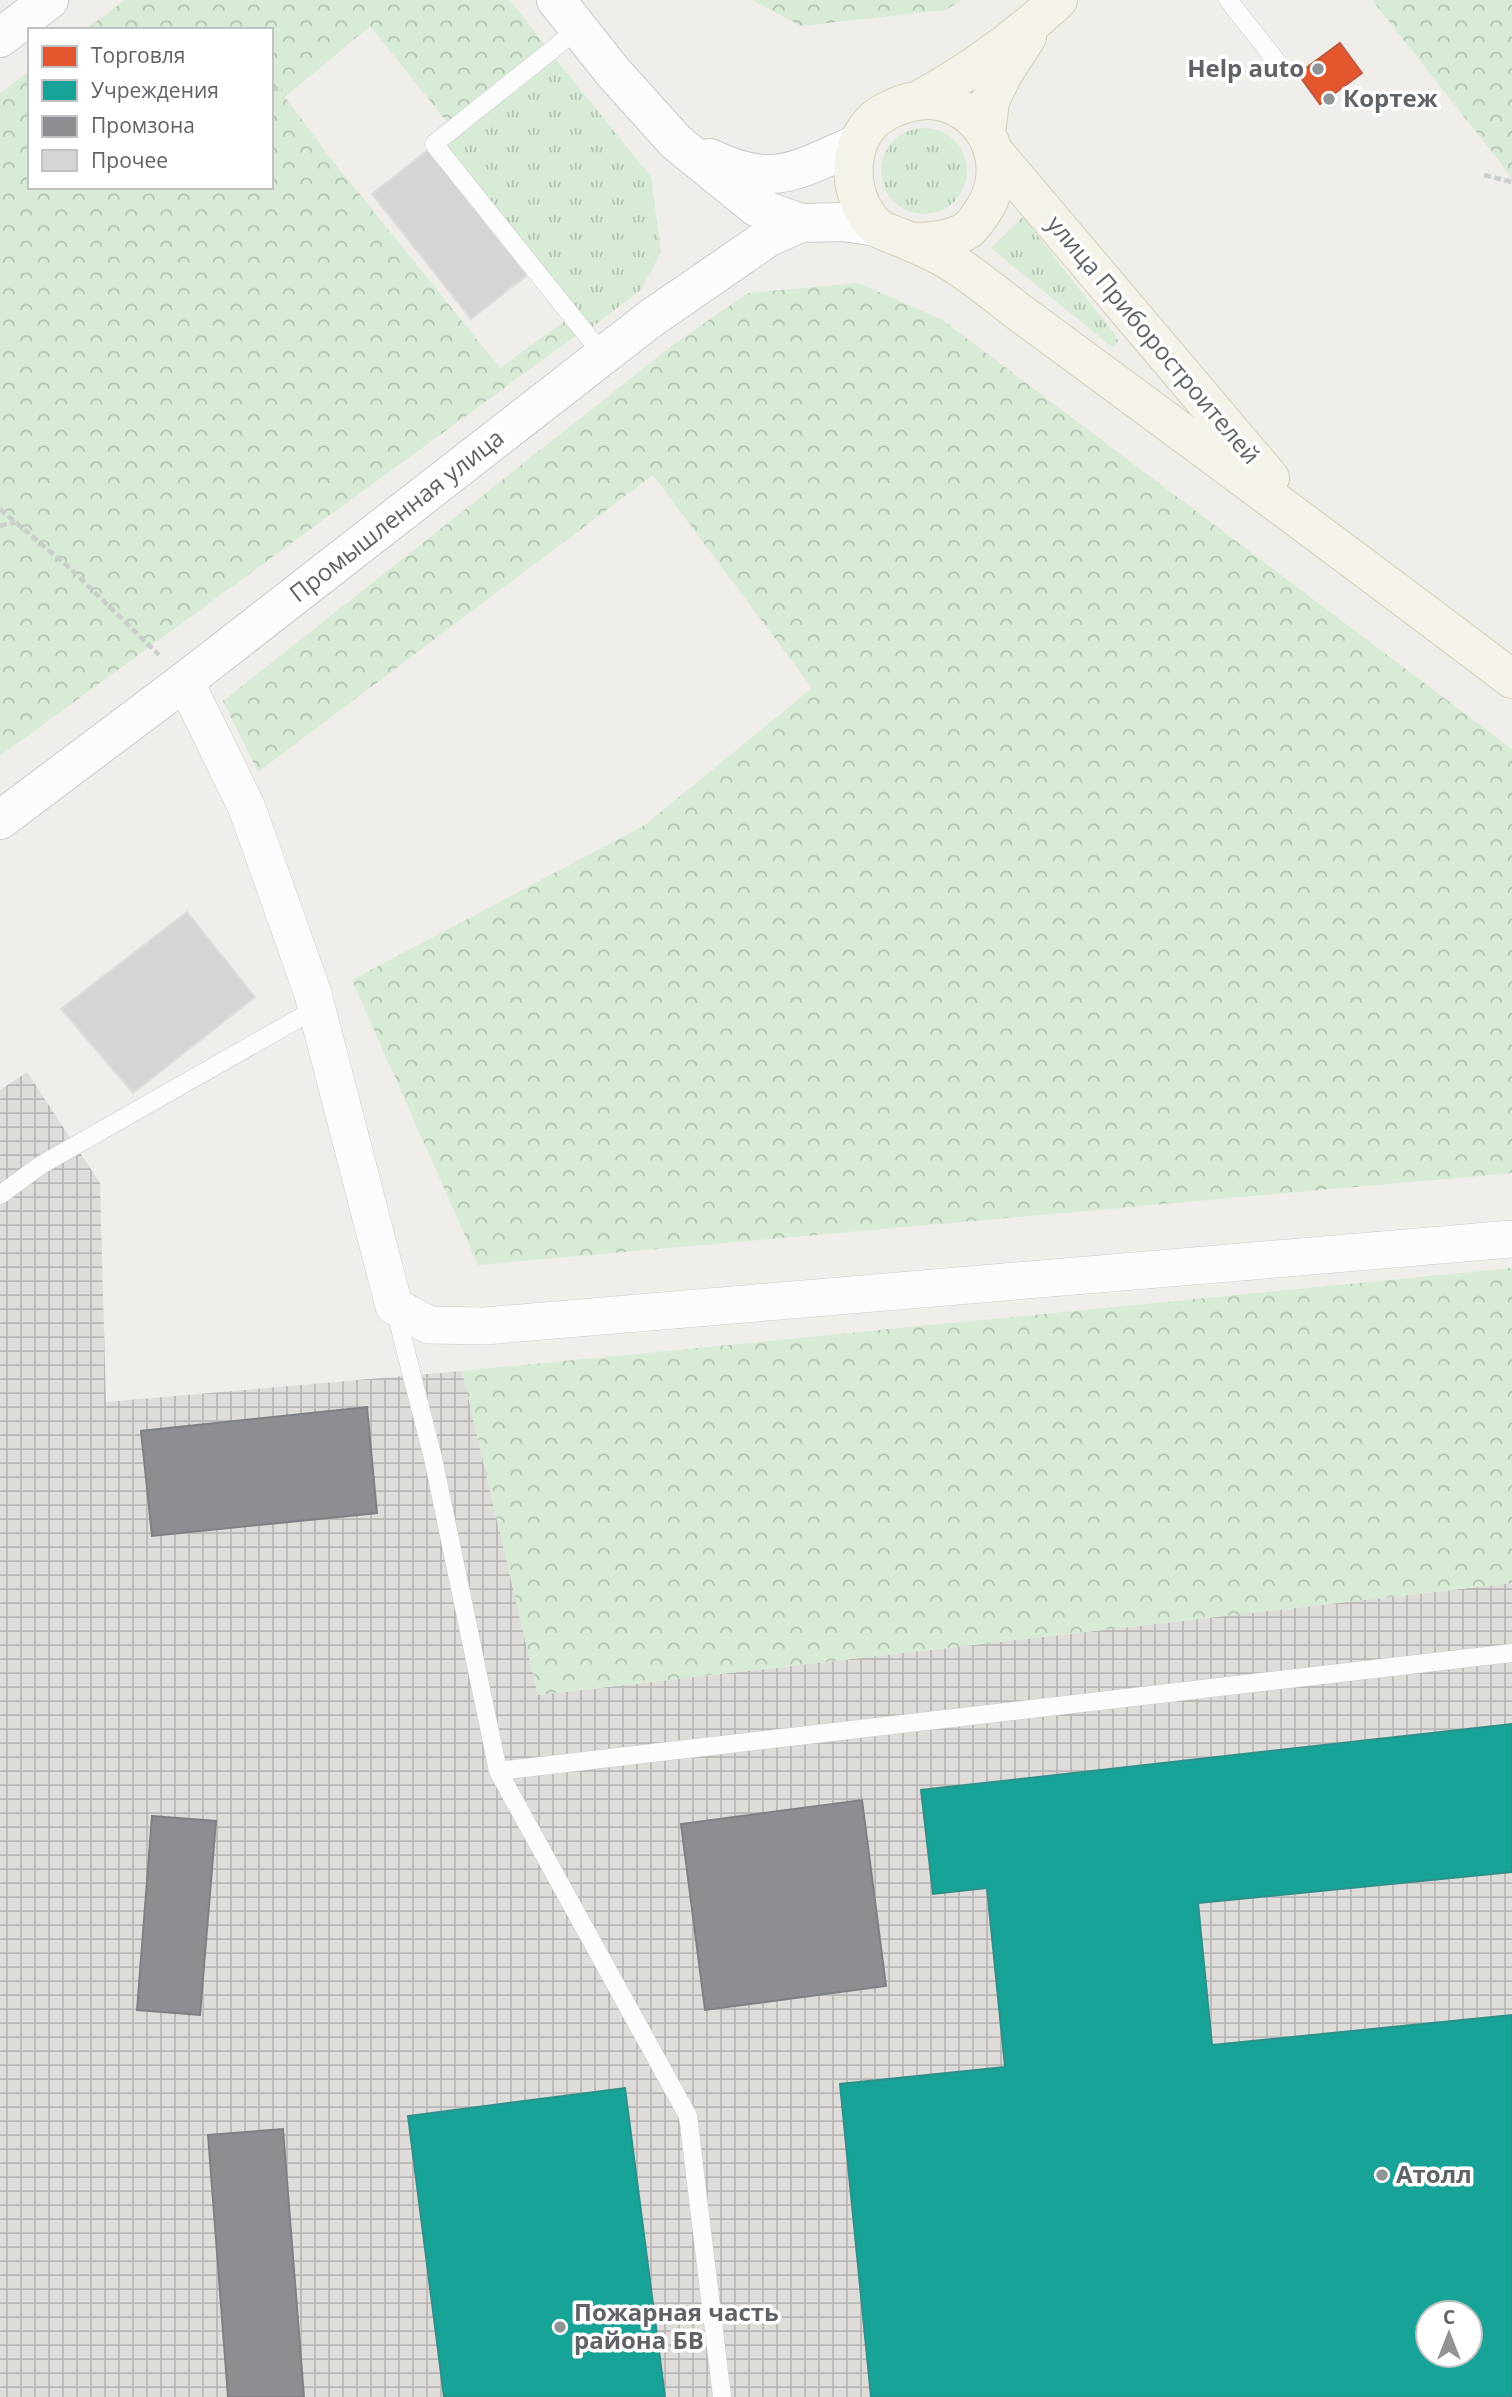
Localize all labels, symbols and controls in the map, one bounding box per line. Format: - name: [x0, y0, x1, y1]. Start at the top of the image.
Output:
- legend: [28, 28, 273, 189]
- text: Торговля: [91, 41, 185, 69]
- place label: Help auto: [1187, 51, 1304, 84]
- marker: Help auto: [1310, 61, 1326, 77]
- text: Учреждения: [91, 76, 219, 104]
- place label: Кортеж: [1343, 81, 1438, 114]
- marker: Кортеж: [1321, 91, 1337, 107]
- text: Промзона: [91, 111, 195, 139]
- text: Прочее: [91, 146, 168, 174]
- street label: улица Приборостроителей: [1040, 208, 1268, 470]
- street label: Промышленная улица: [282, 421, 510, 609]
- place label: Атолл: [1396, 2157, 1472, 2190]
- marker: Атолл: [1374, 2167, 1390, 2183]
- place label: Пожарная часть района БВ: [574, 2295, 779, 2356]
- north arrow: [1414, 2299, 1484, 2369]
- text: С: [1443, 2304, 1455, 2330]
- marker: Пожарная часть района БВ: [552, 2319, 568, 2335]

